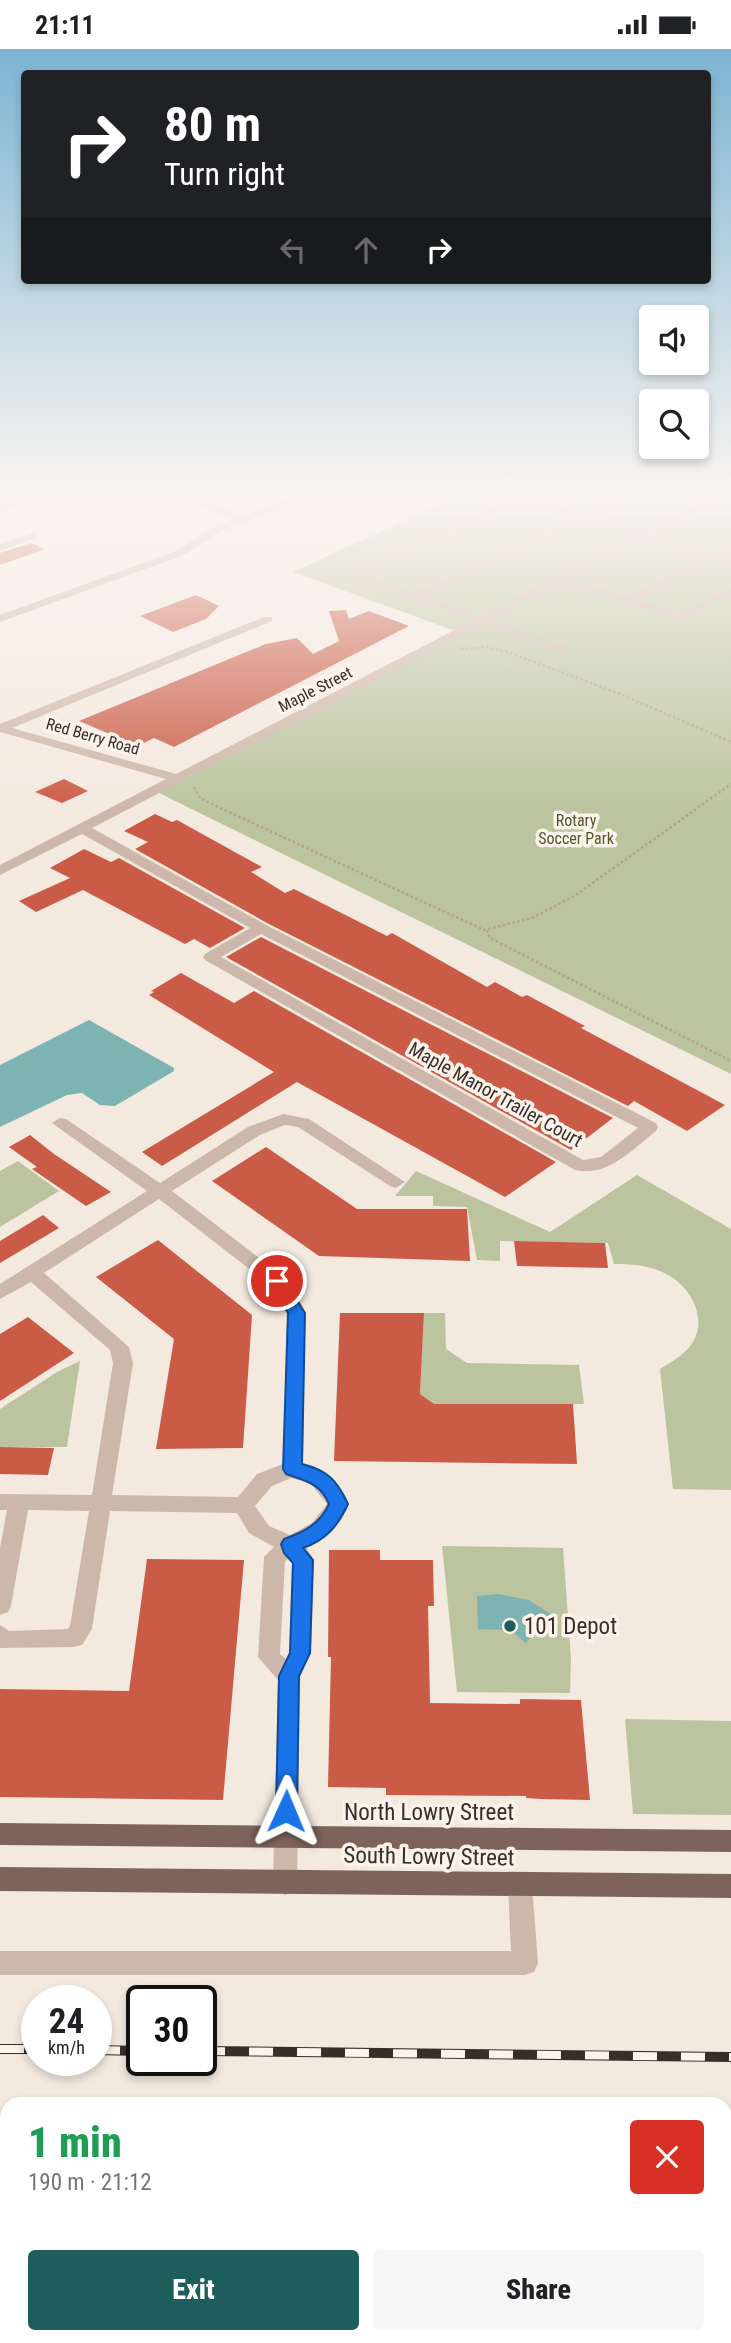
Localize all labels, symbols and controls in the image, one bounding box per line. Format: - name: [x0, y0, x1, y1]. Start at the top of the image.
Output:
- text: 21:11: [35, 10, 95, 40]
- text: 80 m: [164, 96, 261, 153]
- icon: right: [49, 98, 140, 189]
- text: Turn right: [164, 155, 285, 193]
- icon: left: [274, 231, 312, 269]
- icon: ahead: [347, 231, 385, 269]
- icon: right: [420, 231, 458, 269]
- map controls: [639, 305, 709, 459]
- button: sound: [639, 305, 709, 375]
- button: search: [639, 389, 709, 459]
- street label: Maple Street: [275, 663, 355, 716]
- street label: Red Berry Road: [44, 714, 142, 759]
- park label: Rotary Soccer Park: [538, 811, 615, 848]
- street label: Maple Manor Trailer Court: [405, 1037, 587, 1152]
- pin: [247, 1251, 307, 1311]
- icon: arrive: [258, 1262, 296, 1300]
- place label: 101 Depot: [524, 1613, 617, 1640]
- marker: 101 Depot: [502, 1618, 518, 1634]
- position arrow: [249, 1774, 323, 1848]
- street label: North Lowry Street: [344, 1799, 514, 1826]
- street label: South Lowry Street: [343, 1842, 515, 1871]
- speed limit sign: 30: [126, 1985, 217, 2076]
- text: 24: [49, 2001, 84, 2042]
- text: km/h: [48, 2037, 85, 2058]
- text: 1 min: [28, 2118, 122, 2167]
- button: close: [630, 2120, 704, 2194]
- text: 190 m · 21:12: [28, 2169, 152, 2196]
- button: Exit: [28, 2250, 359, 2330]
- button: Share: [373, 2250, 704, 2330]

